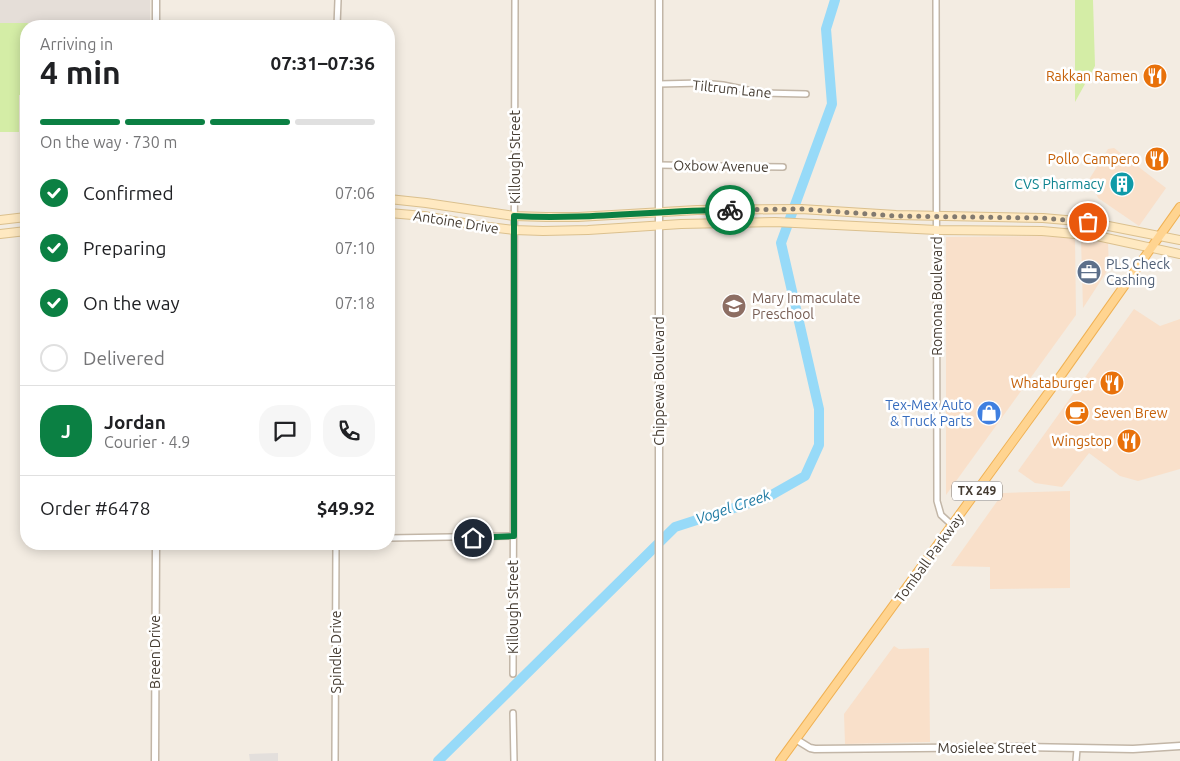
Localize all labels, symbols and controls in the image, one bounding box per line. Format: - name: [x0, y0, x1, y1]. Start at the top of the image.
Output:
- text: Arriving in: [40, 35, 113, 53]
- text: 07:31–07:36: [270, 52, 375, 74]
- text: 4 min: [40, 54, 121, 90]
- restaurant icon: Rakkan Ramen: [1142, 63, 1168, 89]
- place label: Rakkan Ramen: [1046, 68, 1138, 84]
- street label: Tiltrum Lane: [692, 77, 772, 101]
- street label: Killough Street: [507, 109, 523, 204]
- text: On the way · 730 m: [40, 133, 177, 151]
- restaurant icon: Pollo Campero: [1144, 146, 1170, 172]
- place label: Pollo Campero: [1048, 151, 1140, 167]
- street label: Oxbow Avenue: [673, 157, 769, 175]
- building icon: CVS Pharmacy: [1109, 171, 1135, 197]
- place label: CVS Pharmacy: [1014, 176, 1104, 192]
- icon: check: [40, 179, 68, 207]
- text: Confirmed: [83, 182, 174, 204]
- text: 07:06: [335, 184, 375, 202]
- courier: [705, 185, 755, 235]
- icon: bike: [716, 196, 744, 224]
- pin: [1067, 201, 1109, 243]
- street label: Antoine Drive: [412, 207, 500, 237]
- icon: bag: [1074, 208, 1102, 236]
- icon: check: [40, 234, 68, 262]
- street label: Romona Boulevard: [929, 236, 945, 356]
- text: Preparing: [83, 237, 167, 259]
- text: 07:10: [335, 239, 375, 257]
- place label: PLS Check Cashing: [1106, 256, 1170, 288]
- office icon: PLS Check Cashing: [1076, 259, 1102, 285]
- icon: check: [40, 289, 68, 317]
- place label: Mary Immaculate Preschool: [752, 290, 860, 322]
- text: On the way: [83, 292, 180, 314]
- school or university icon: Mary Immaculate Preschool: [721, 293, 747, 319]
- text: 07:18: [335, 294, 375, 312]
- street label: Chippewa Boulevard: [651, 316, 667, 446]
- text: Delivered: [83, 347, 165, 369]
- restaurant icon: Whataburger: [1099, 370, 1125, 396]
- place label: Whataburger: [1011, 375, 1095, 391]
- place label: Tex-Mex Auto & Truck Parts: [885, 397, 972, 429]
- shop icon: Tex-Mex Auto & Truck Parts: [976, 400, 1002, 426]
- cafe icon: Seven Brew: [1064, 400, 1090, 426]
- button: chat: [259, 405, 311, 457]
- button: phone: [323, 405, 375, 457]
- place label: Seven Brew: [1094, 405, 1168, 421]
- text: Jordan: [104, 411, 166, 433]
- text: J: [61, 420, 71, 442]
- restaurant icon: Wingstop: [1116, 428, 1142, 454]
- text: Courier · 4.9: [104, 433, 190, 451]
- place label: Wingstop: [1051, 433, 1112, 449]
- road number: TX 249: [952, 482, 1002, 501]
- water label: Vogel Creek: [693, 486, 773, 527]
- text: Order #6478: [40, 497, 150, 519]
- text: $49.92: [317, 497, 375, 519]
- street label: Tomball Parkway: [891, 510, 967, 606]
- pin: [452, 517, 494, 559]
- icon: home: [459, 524, 487, 552]
- street label: Killough Street: [505, 559, 521, 654]
- street label: Spindle Drive: [328, 611, 344, 693]
- street label: Breen Drive: [147, 615, 163, 689]
- street label: Mosielee Street: [938, 740, 1037, 756]

